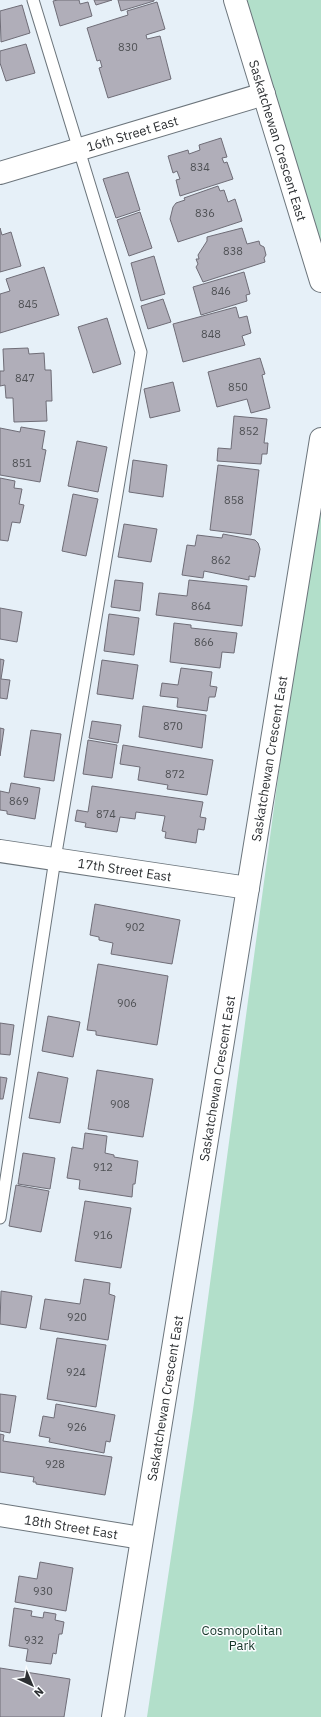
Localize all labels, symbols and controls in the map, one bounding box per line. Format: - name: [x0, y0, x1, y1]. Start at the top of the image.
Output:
- house number: 830: [118, 40, 138, 54]
- street label: Saskatchewan Crescent East: [245, 58, 310, 223]
- street label: 16th Street East: [84, 112, 180, 156]
- house number: 834: [190, 160, 210, 174]
- house number: 836: [195, 206, 215, 220]
- house number: 838: [223, 244, 243, 258]
- house number: 846: [211, 284, 231, 298]
- house number: 845: [18, 297, 38, 311]
- house number: 848: [201, 327, 221, 341]
- house number: 847: [15, 371, 35, 385]
- house number: 850: [228, 380, 248, 394]
- house number: 852: [239, 424, 259, 438]
- house number: 851: [12, 456, 32, 470]
- house number: 858: [224, 493, 244, 507]
- house number: 862: [211, 553, 231, 567]
- house number: 864: [191, 599, 211, 613]
- house number: 866: [194, 635, 214, 649]
- street label: Saskatchewan Crescent East: [248, 675, 291, 843]
- house number: 870: [163, 719, 183, 733]
- house number: 872: [165, 767, 185, 781]
- house number: 869: [9, 794, 29, 808]
- house number: 874: [96, 807, 116, 821]
- street label: 17th Street East: [76, 855, 173, 885]
- house number: 902: [125, 920, 145, 934]
- street label: Saskatchewan Crescent East: [196, 994, 239, 1163]
- house number: 906: [117, 996, 137, 1010]
- house number: 908: [110, 1097, 130, 1111]
- house number: 912: [93, 1160, 113, 1174]
- house number: 916: [93, 1228, 113, 1242]
- house number: 920: [67, 1310, 87, 1324]
- street label: Saskatchewan Crescent East: [144, 1314, 187, 1482]
- house number: 924: [66, 1365, 86, 1379]
- house number: 926: [67, 1420, 87, 1434]
- house number: 928: [45, 1457, 65, 1471]
- street label: 18th Street East: [23, 1511, 119, 1543]
- house number: 930: [33, 1584, 53, 1598]
- park label: Cosmopolitan Park: [202, 1622, 282, 1654]
- house number: 932: [24, 1633, 44, 1647]
- north arrow: [12, 1665, 52, 1705]
- text: N: [31, 1684, 47, 1700]

